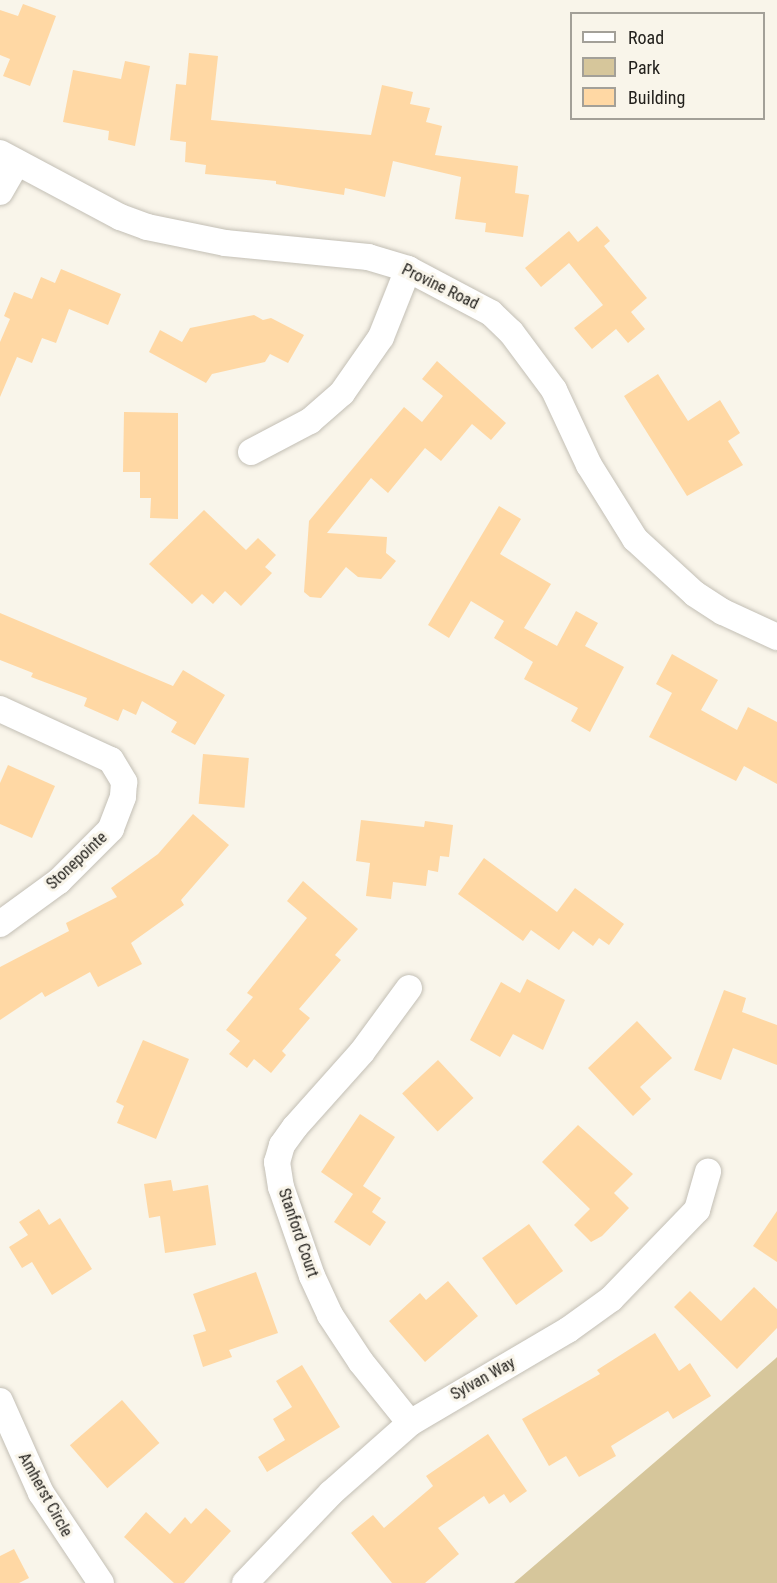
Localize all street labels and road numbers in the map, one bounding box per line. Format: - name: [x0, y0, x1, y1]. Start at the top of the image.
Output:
- street label: Provine Road: [398, 260, 482, 314]
- street label: Stonepointe: [43, 828, 111, 894]
- street label: Stanford Court: [274, 1186, 322, 1280]
- street label: Sylvan Way: [447, 1353, 519, 1405]
- street label: Amherst Circle: [14, 1450, 76, 1540]

